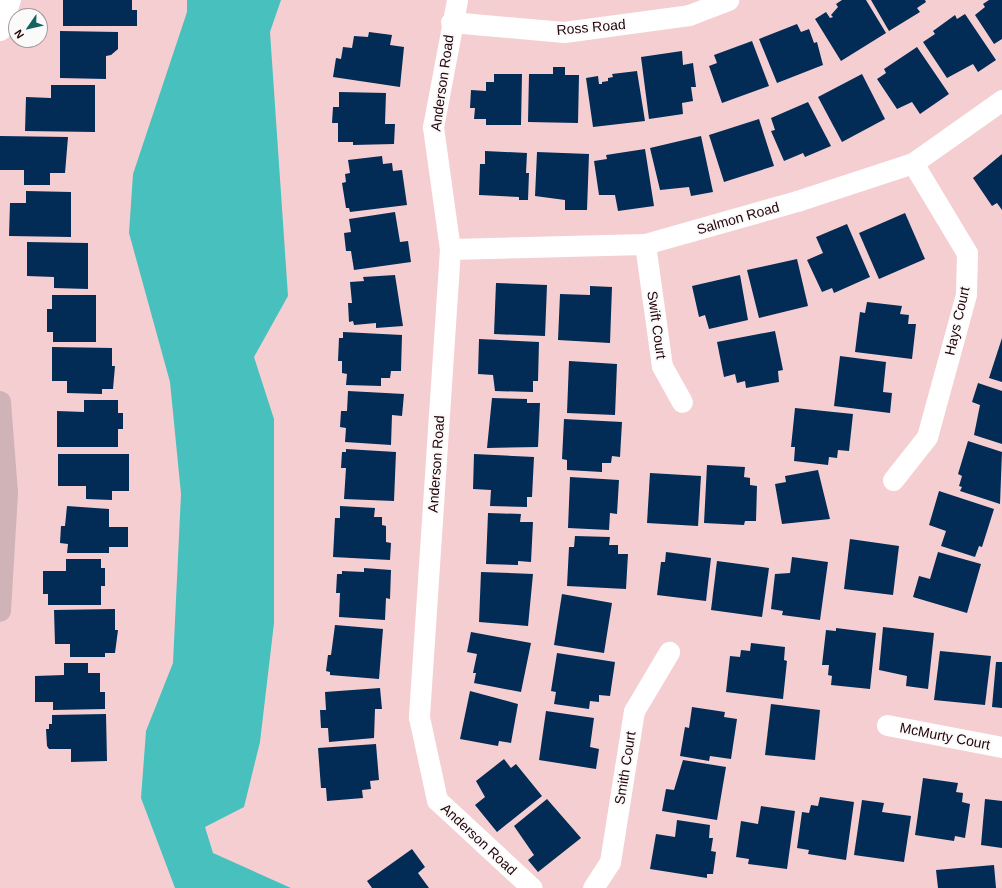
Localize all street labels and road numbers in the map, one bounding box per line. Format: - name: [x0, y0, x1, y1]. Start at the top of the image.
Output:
- street label: Ross Road: [556, 16, 626, 38]
- street label: Anderson Road: [427, 34, 457, 132]
- street label: Salmon Road: [695, 198, 781, 238]
- street label: Hays Court: [941, 285, 973, 357]
- street label: Swift Court: [644, 290, 670, 360]
- street label: Anderson Road: [424, 415, 448, 513]
- street label: McMurty Court: [898, 719, 992, 753]
- street label: Smith Court: [611, 730, 639, 806]
- street label: Anderson Road: [438, 800, 520, 878]

